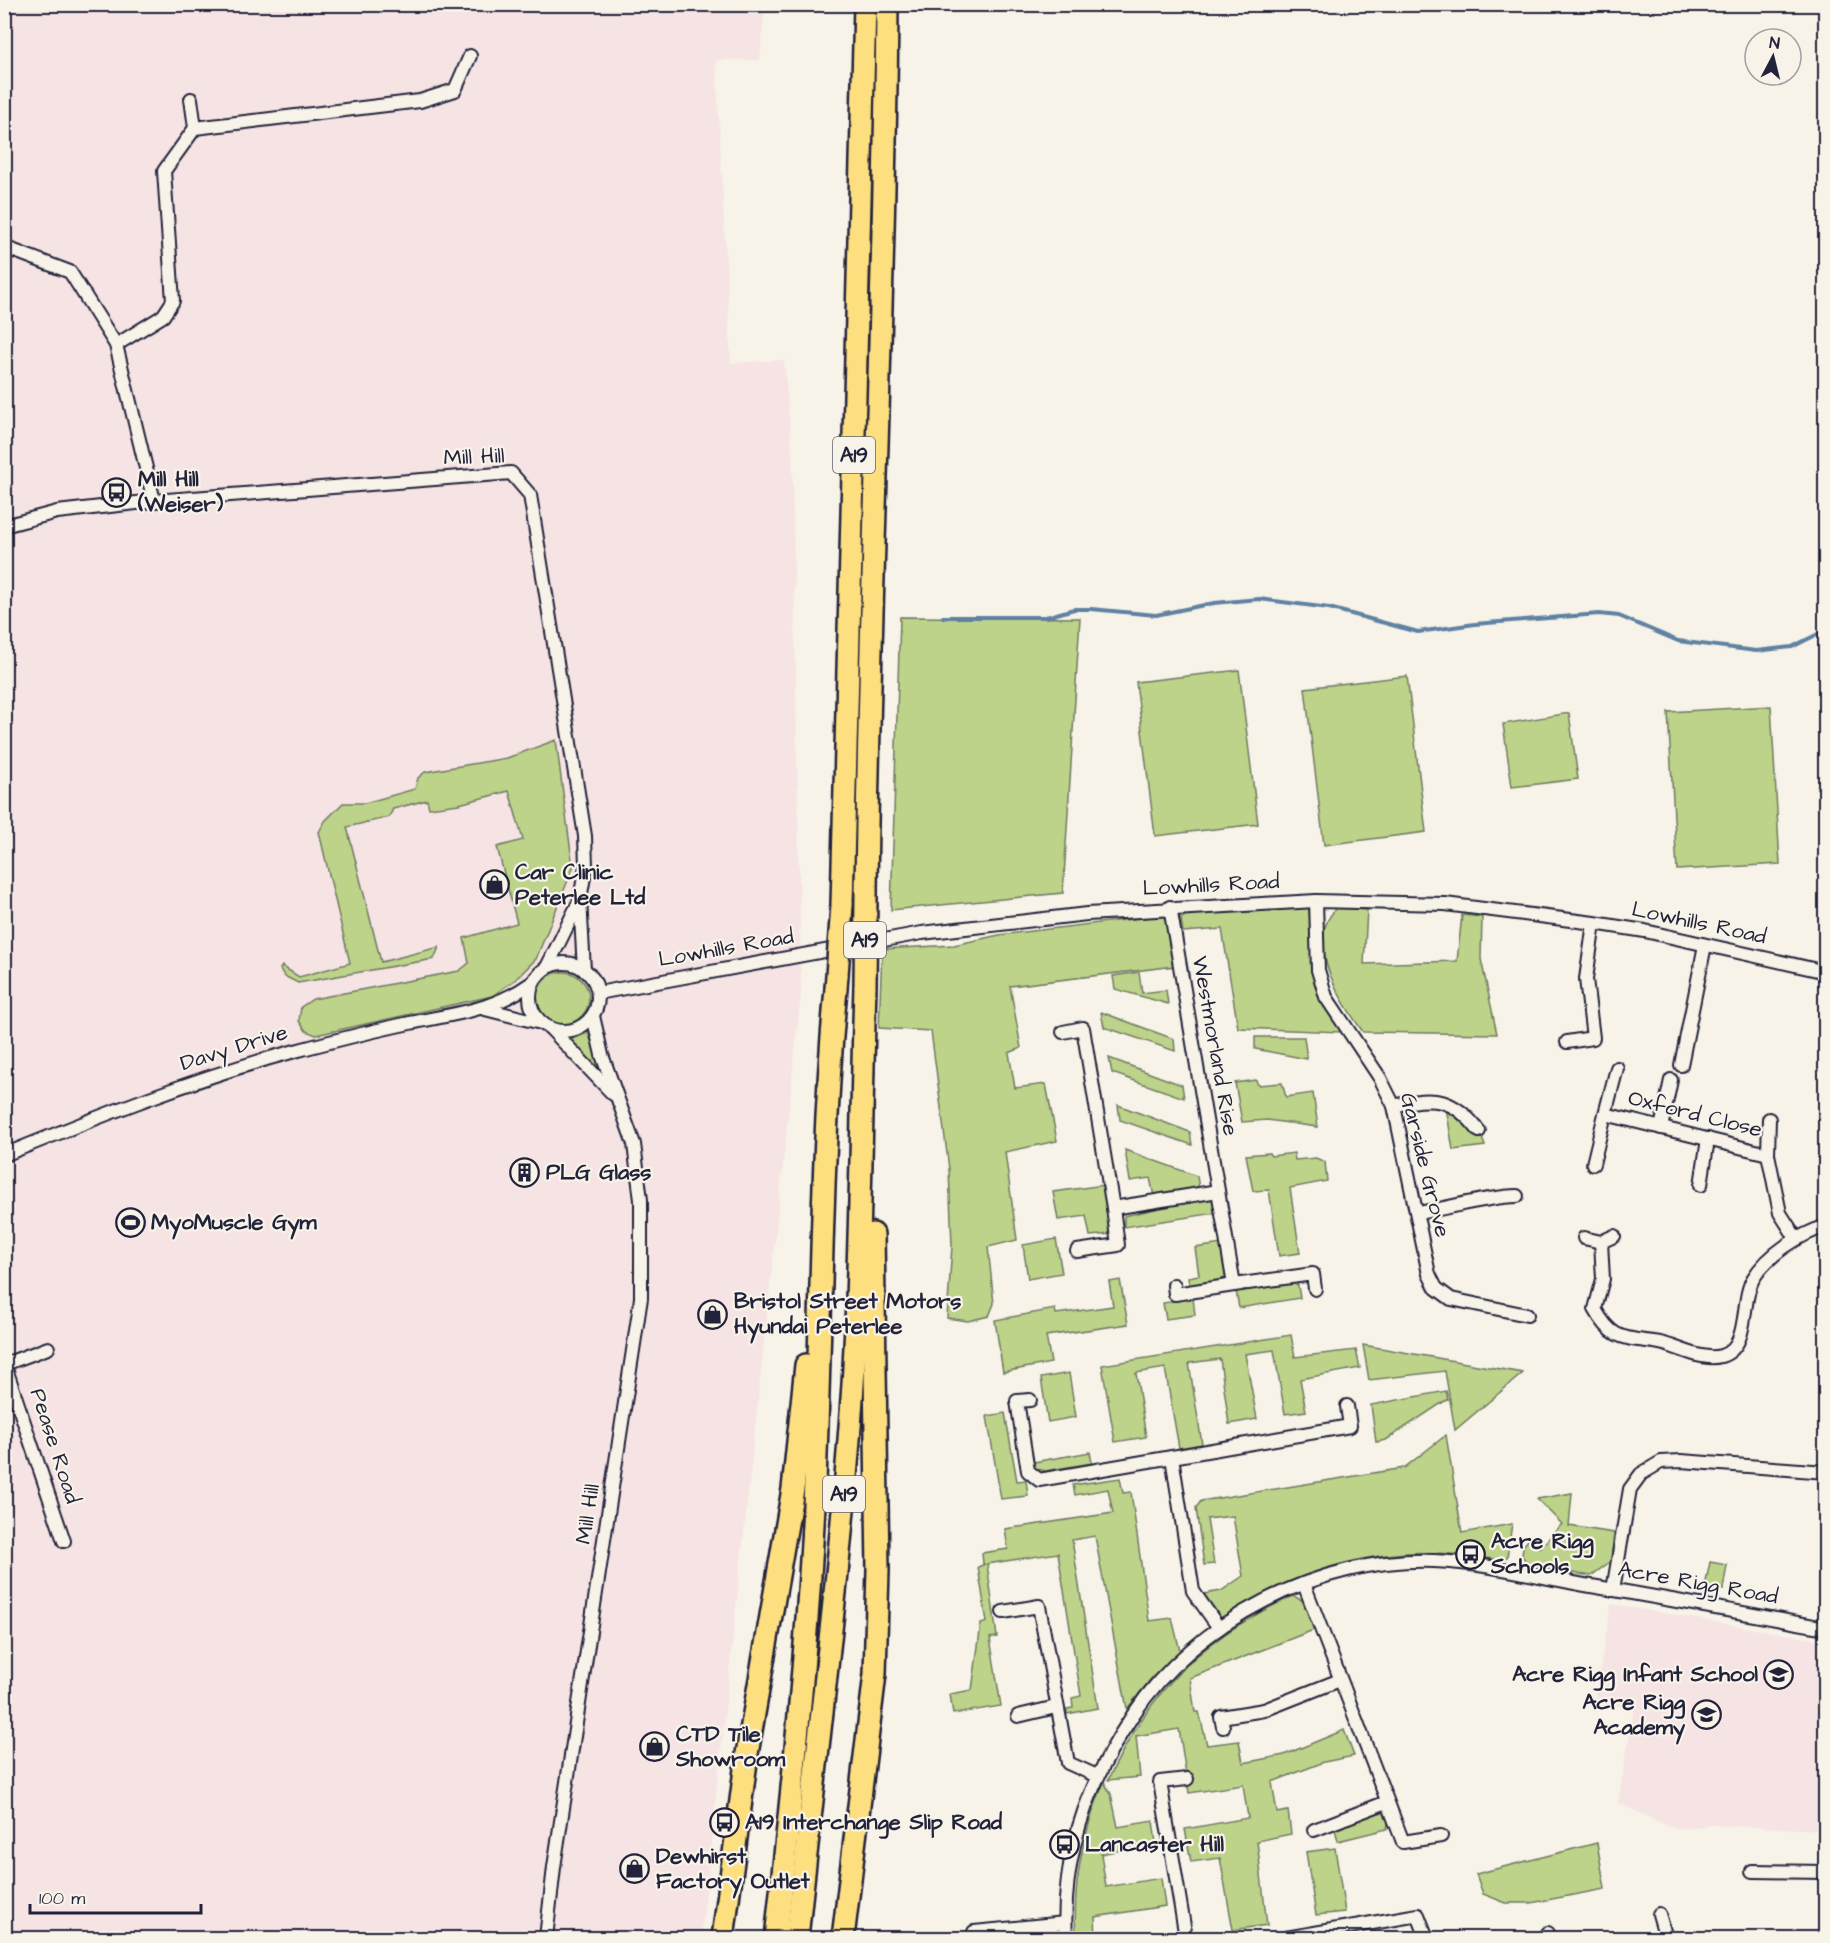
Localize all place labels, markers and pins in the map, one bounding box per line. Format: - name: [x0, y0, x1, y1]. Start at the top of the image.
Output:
- place label: Mill Hill (Weiser): [137, 464, 224, 520]
- bus stop icon: Mill Hill (Weiser): [101, 476, 133, 508]
- place label: Car Clinic Peterlee Ltd: [515, 857, 646, 913]
- shop icon: Car Clinic Peterlee Ltd: [478, 869, 510, 901]
- building icon: PLG Glass: [509, 1156, 541, 1188]
- place label: PLG Glass: [546, 1157, 651, 1188]
- sports icon: MyoMuscle Gym: [114, 1206, 146, 1238]
- place label: MyoMuscle Gym: [151, 1207, 317, 1240]
- place label: Bristol Street Motors Hyundai Peterlee: [734, 1286, 961, 1344]
- shop icon: Bristol Street Motors Hyundai Peterlee: [697, 1298, 729, 1330]
- place label: Acre Rigg Schools: [1490, 1526, 1594, 1582]
- bus stop icon: Acre Rigg Schools: [1454, 1538, 1486, 1570]
- school or university icon: Acre Rigg Infant School: [1763, 1658, 1795, 1690]
- place label: Acre Rigg Infant School: [1512, 1659, 1759, 1691]
- place label: Acre Rigg Academy: [1582, 1687, 1686, 1745]
- school or university icon: Acre Rigg Academy: [1690, 1699, 1722, 1731]
- place label: CTD Tile Showroom: [675, 1719, 786, 1775]
- shop icon: CTD Tile Showroom: [639, 1731, 671, 1763]
- bus stop icon: A19 Interchange Slip Road: [708, 1806, 740, 1838]
- place label: A19 Interchange Slip Road: [745, 1807, 1003, 1839]
- bus stop icon: Lancaster Hill: [1048, 1828, 1080, 1860]
- place label: Lancaster Hill: [1085, 1829, 1224, 1860]
- place label: Dewhirst Factory Outlet: [656, 1841, 811, 1899]
- shop icon: Dewhirst Factory Outlet: [619, 1853, 651, 1885]

